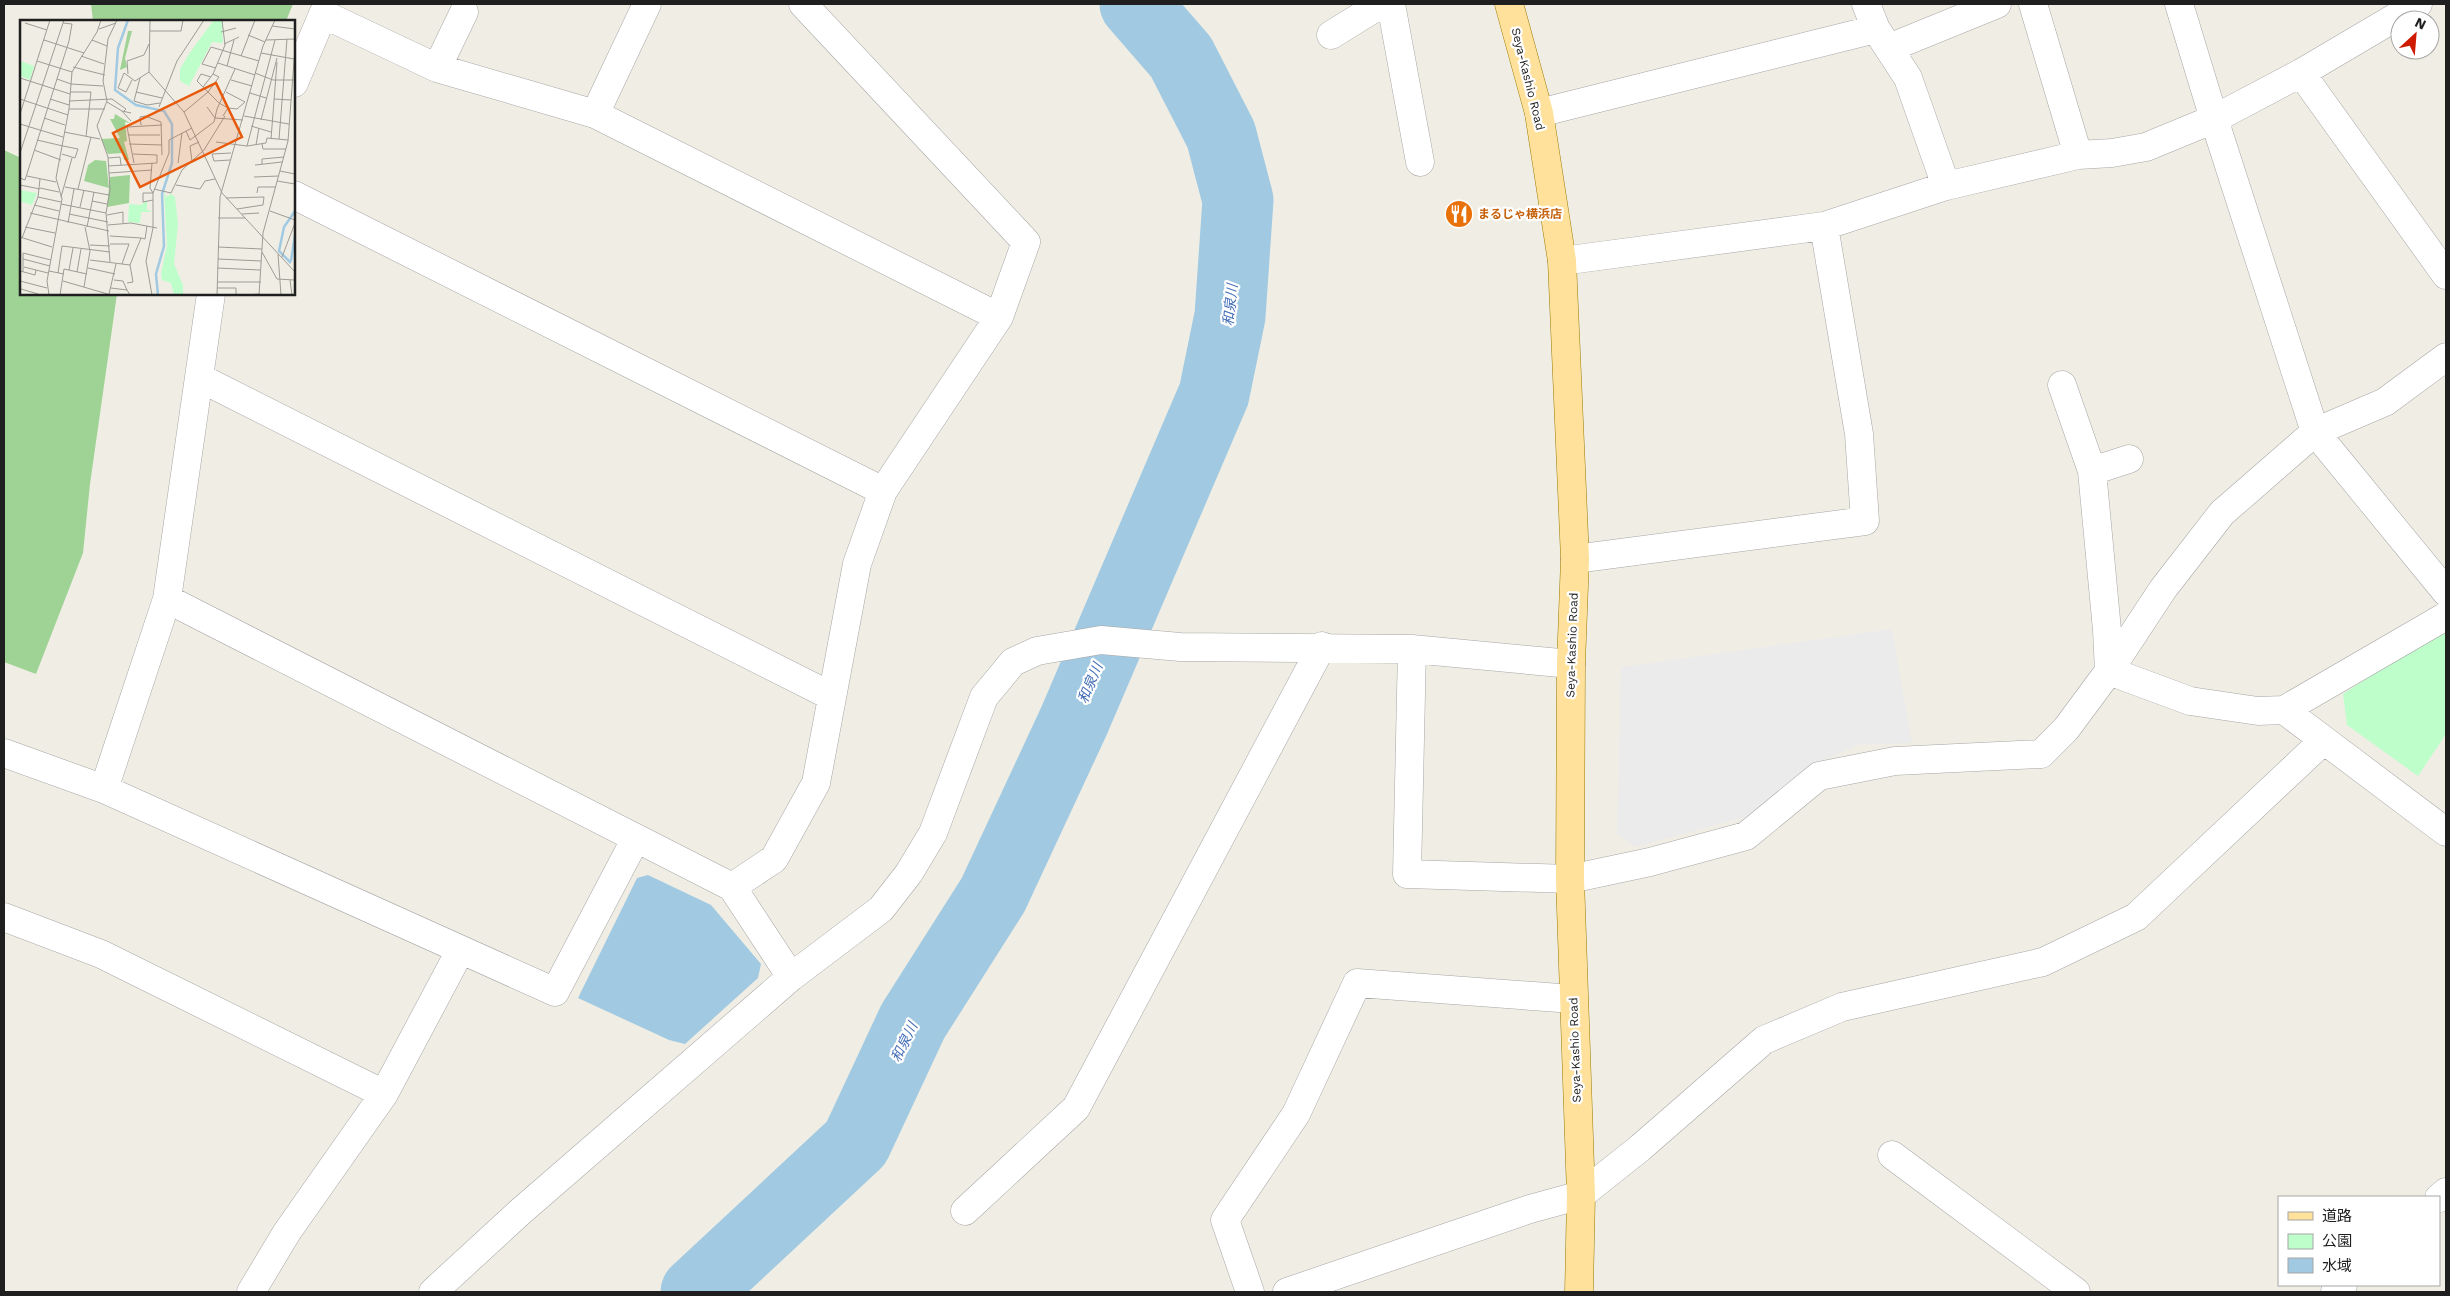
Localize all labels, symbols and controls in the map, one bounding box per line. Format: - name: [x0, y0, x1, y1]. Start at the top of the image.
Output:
- north arrow: [2390, 10, 2440, 60]
- text: N: [2413, 14, 2429, 33]
- inset map: [20, 20, 295, 295]
- street label: Seya-Kashio Road: [1508, 26, 1548, 132]
- restaurant icon: まるじゃ横浜店: [1444, 199, 1474, 229]
- place label: まるじゃ横浜店: [1478, 207, 1562, 221]
- water label: 和泉川: [1220, 281, 1240, 327]
- street label: Seya-Kashio Road: [1563, 592, 1581, 698]
- water label: 和泉川: [1074, 659, 1106, 705]
- street label: Seya-Kashio Road: [1566, 997, 1584, 1103]
- water label: 和泉川: [888, 1018, 921, 1064]
- legend: [2278, 1196, 2440, 1286]
- text: 道路: [2322, 1207, 2352, 1225]
- text: 公園: [2322, 1232, 2352, 1250]
- text: 水域: [2322, 1257, 2352, 1275]

